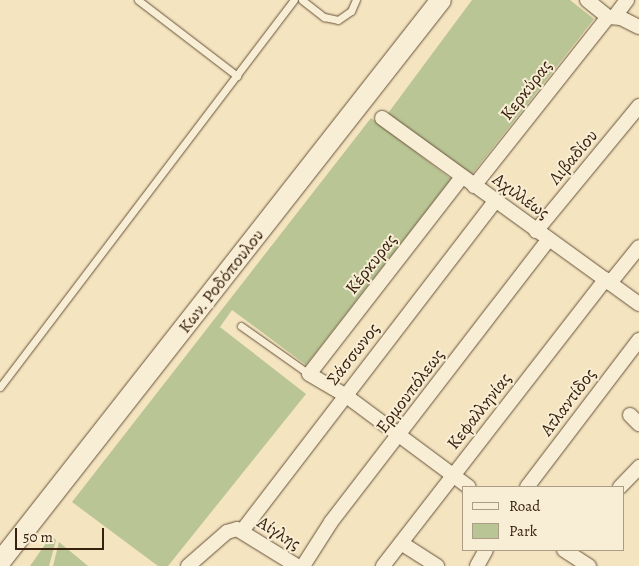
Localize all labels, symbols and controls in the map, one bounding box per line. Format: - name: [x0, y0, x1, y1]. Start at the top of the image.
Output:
- street label: Κερκύρας: [496, 55, 556, 125]
- street label: Λιβαδίου: [544, 125, 602, 189]
- street label: Αχιλλέως: [488, 168, 554, 224]
- street label: Κων. Ροδόπουλου: [173, 224, 269, 338]
- street label: Κέρκυρας: [341, 229, 401, 299]
- street label: Σάσσωνος: [322, 319, 384, 389]
- street label: Ερμουπόλεως: [371, 345, 449, 437]
- street label: Ατλαντίδος: [536, 364, 600, 440]
- street label: Κεφαλληνίας: [442, 368, 516, 454]
- legend: [462, 486, 624, 551]
- text: Road: [509, 496, 540, 516]
- street label: Αίγλης: [253, 511, 305, 555]
- scale bar: [18, 518, 106, 550]
- text: Park: [509, 521, 537, 541]
- text: 50 m: [23, 527, 53, 547]

